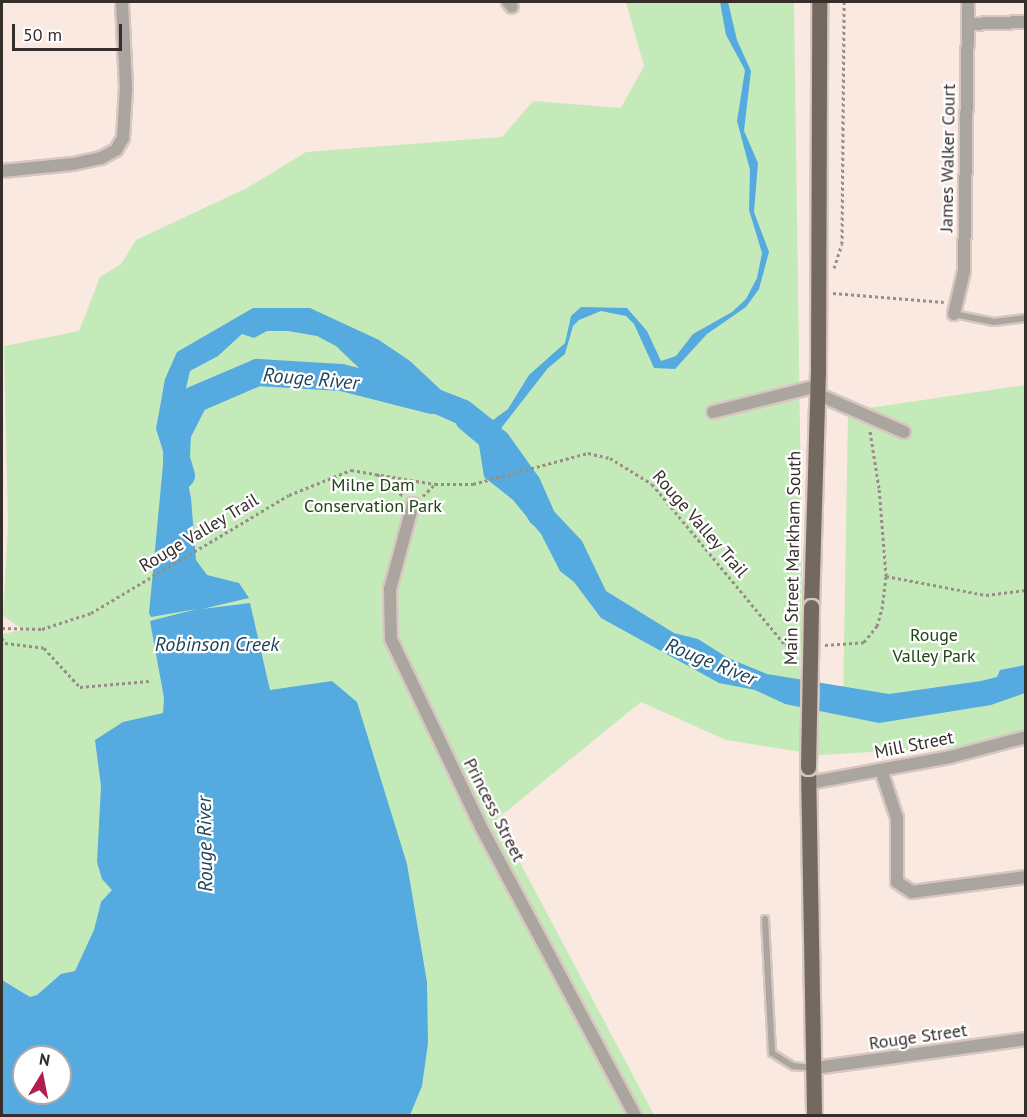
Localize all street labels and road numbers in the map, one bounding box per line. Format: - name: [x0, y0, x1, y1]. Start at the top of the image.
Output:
- street label: James Walker Court: [936, 83, 960, 233]
- street label: Main Street Markham South: [780, 451, 806, 665]
- street label: Rouge Valley Trail: [647, 465, 753, 583]
- street label: Rouge Valley Trail: [135, 489, 263, 577]
- street label: Mill Street: [873, 727, 955, 763]
- street label: Princess Street: [459, 755, 529, 865]
- street label: Rouge Street: [868, 1019, 968, 1055]

